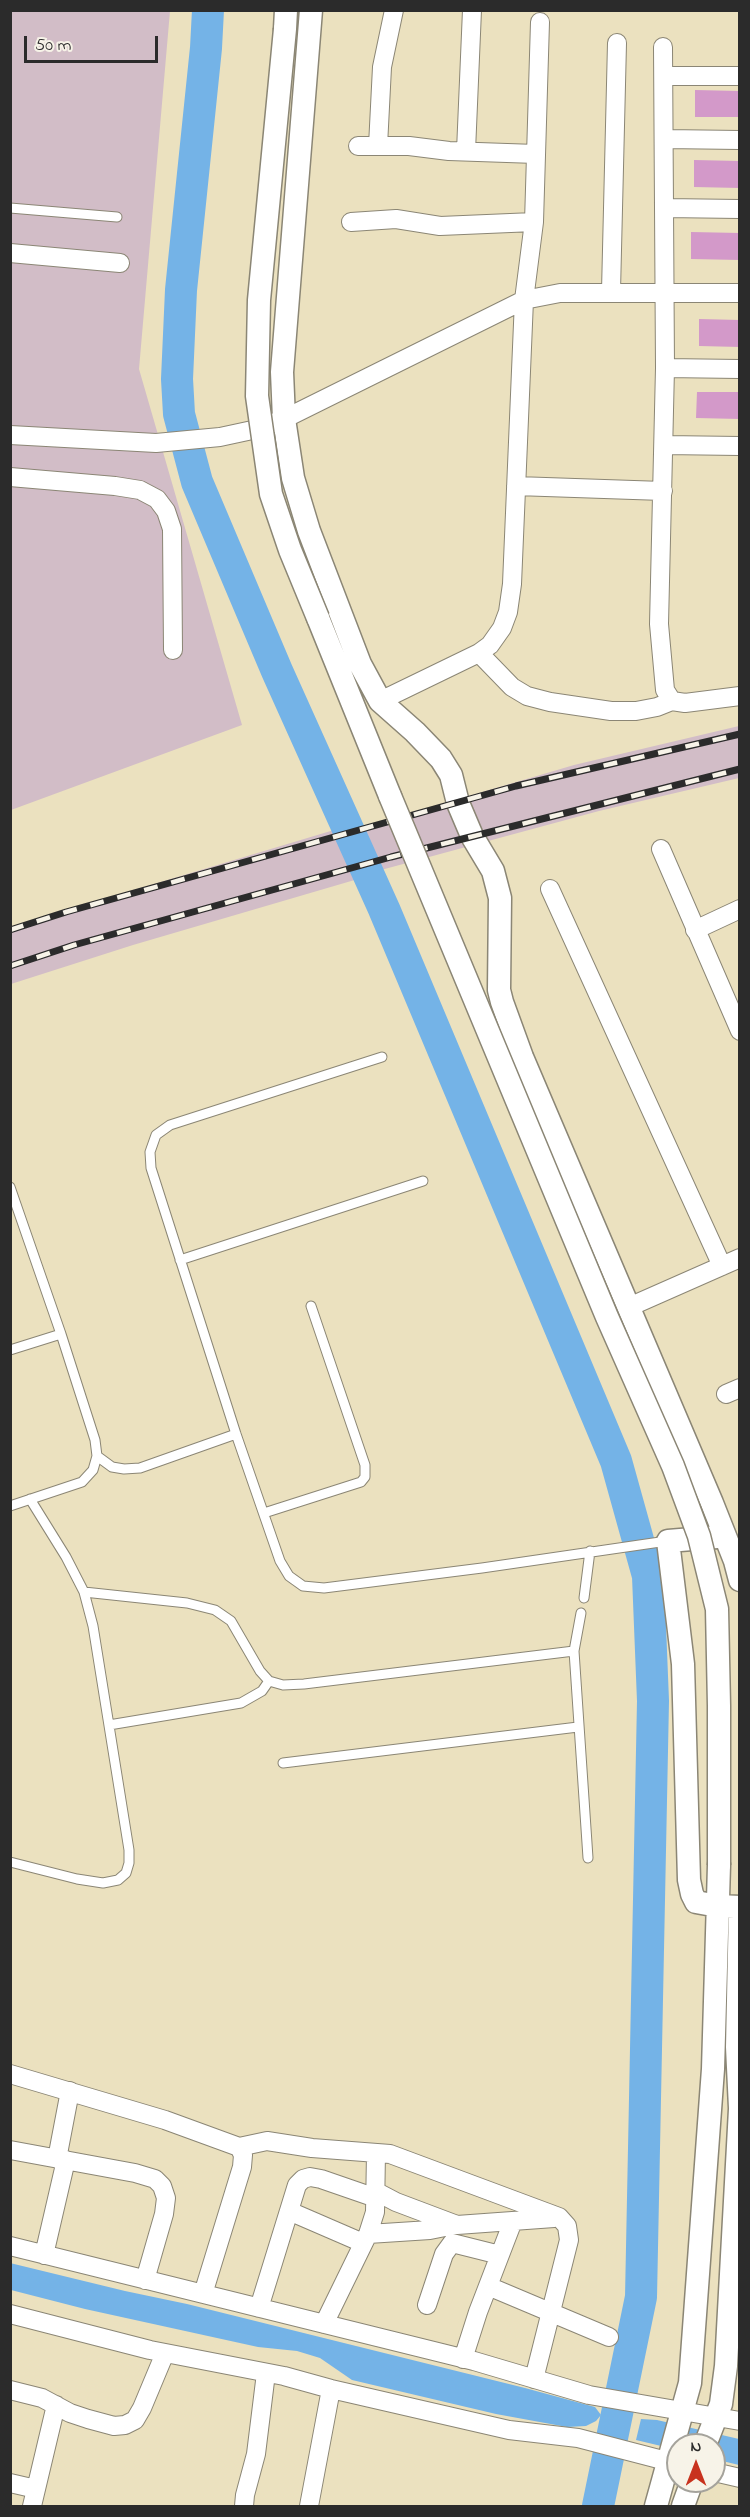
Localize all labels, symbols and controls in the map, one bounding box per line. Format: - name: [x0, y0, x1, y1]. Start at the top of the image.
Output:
- scale bar: [27, 24, 160, 62]
- text: 50 m: [35, 33, 72, 59]
- north arrow: [666, 2433, 726, 2493]
- text: N: [691, 2435, 701, 2459]

